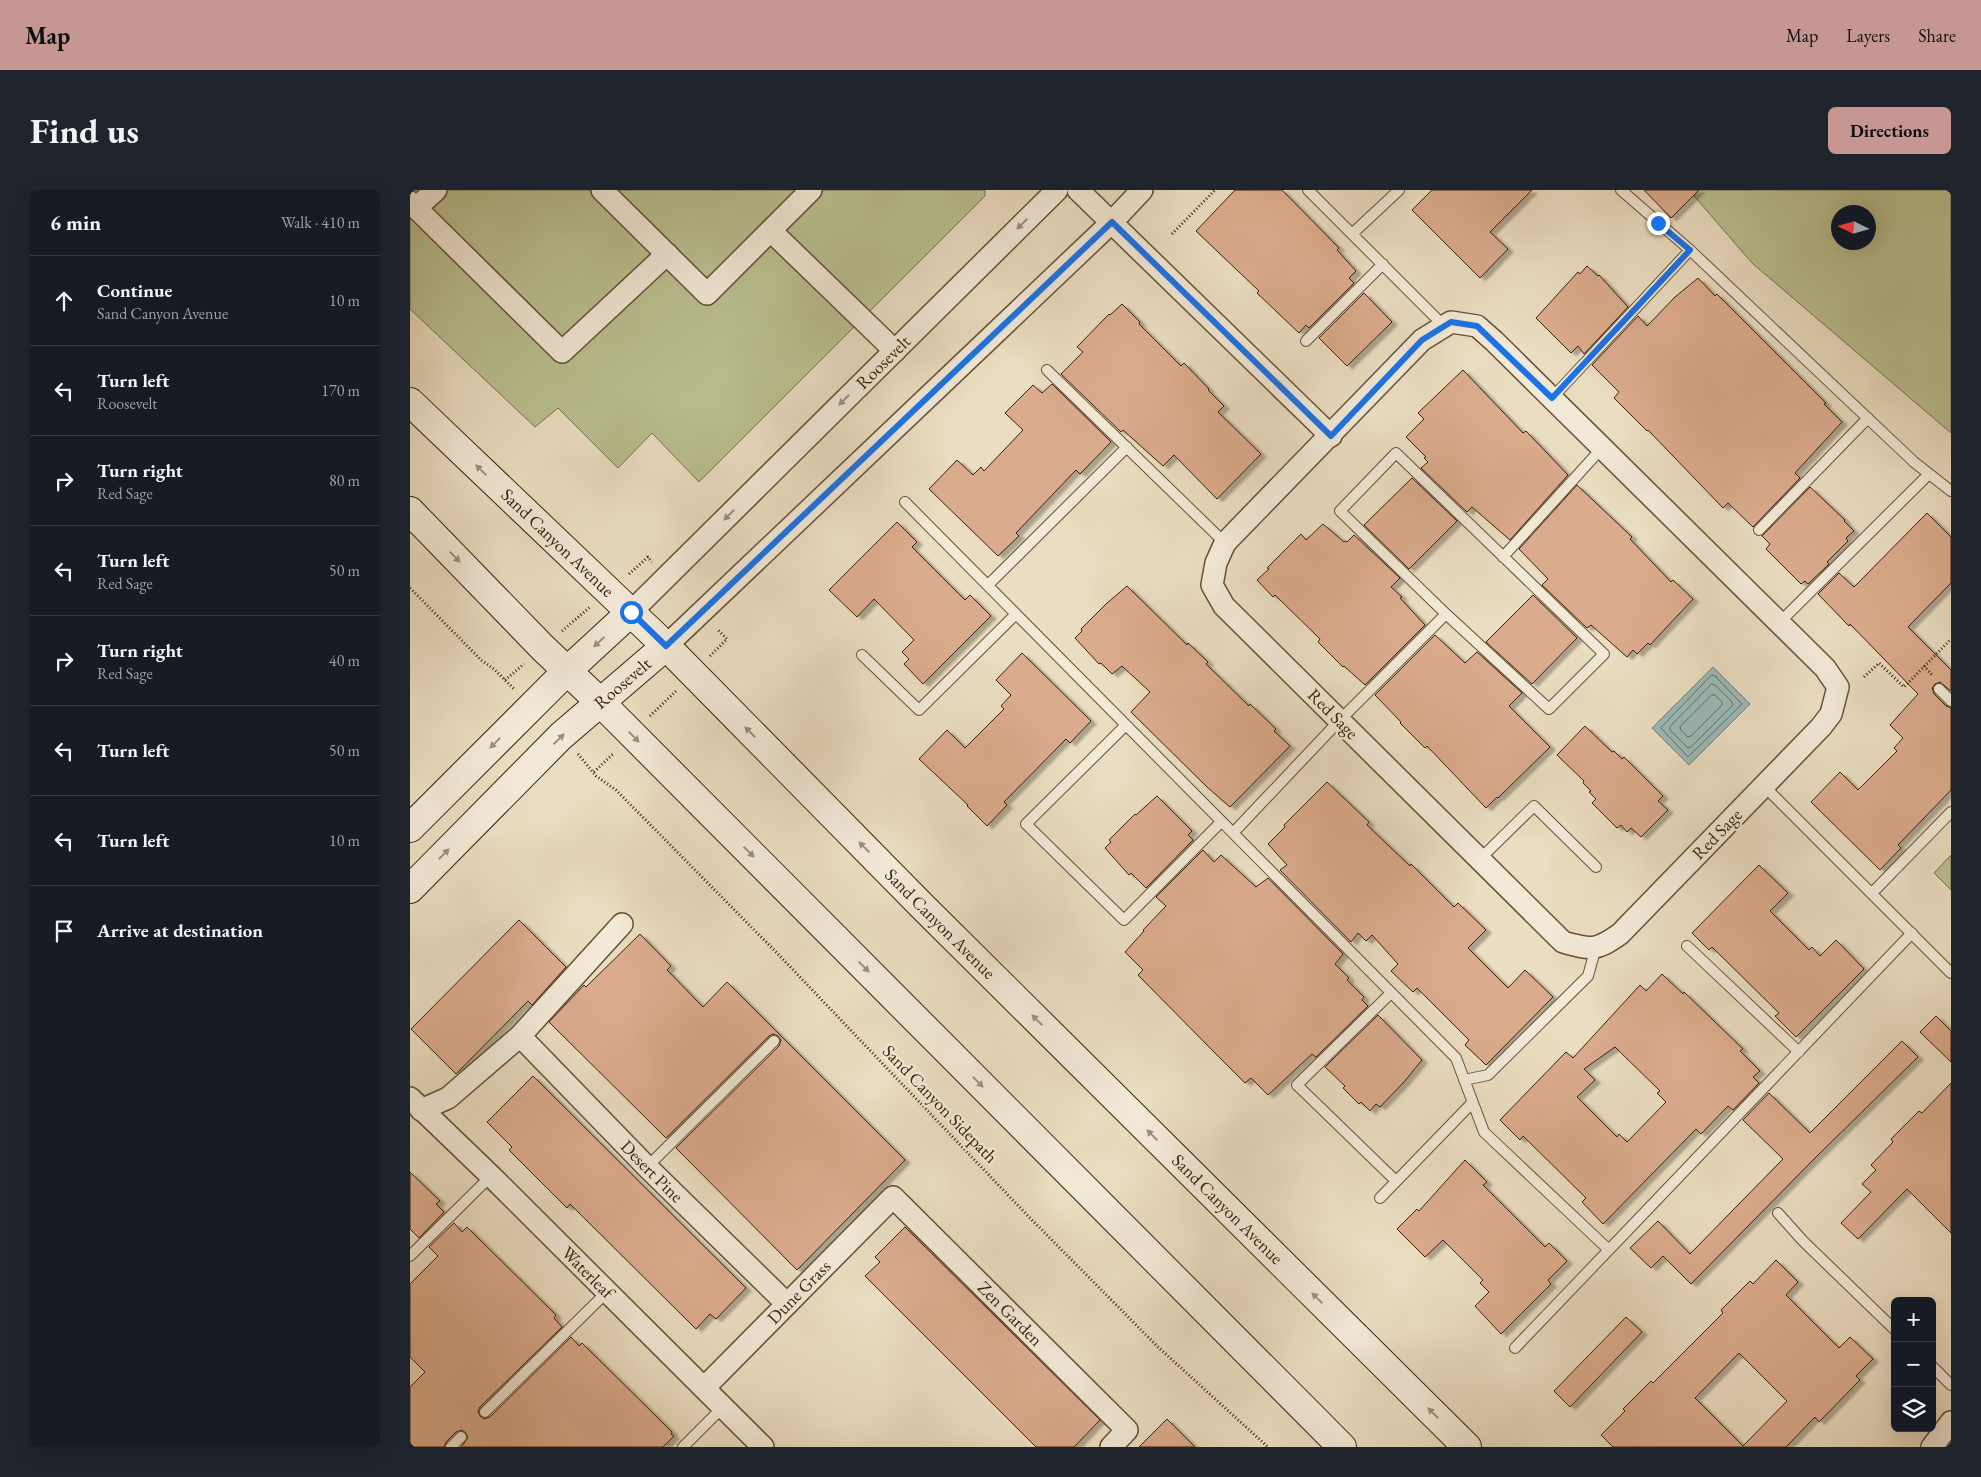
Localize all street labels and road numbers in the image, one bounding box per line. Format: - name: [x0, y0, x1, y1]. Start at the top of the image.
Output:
- street label: Roosevelt: [851, 329, 915, 394]
- street label: Sand Canyon Avenue: [497, 483, 619, 602]
- street label: Roosevelt: [589, 652, 656, 714]
- street label: Red Sage: [1303, 683, 1364, 744]
- street label: Red Sage: [1687, 803, 1747, 864]
- street label: Sand Canyon Avenue: [880, 863, 1001, 984]
- street label: Sand Canyon Sidepath: [878, 1040, 1003, 1168]
- street label: Desert Pine: [616, 1135, 689, 1207]
- street label: Sand Canyon Avenue: [1167, 1149, 1288, 1269]
- street label: Waterleaf: [557, 1241, 621, 1305]
- street label: Dune Grass: [762, 1255, 835, 1329]
- street label: Zen Garden: [973, 1276, 1048, 1351]

